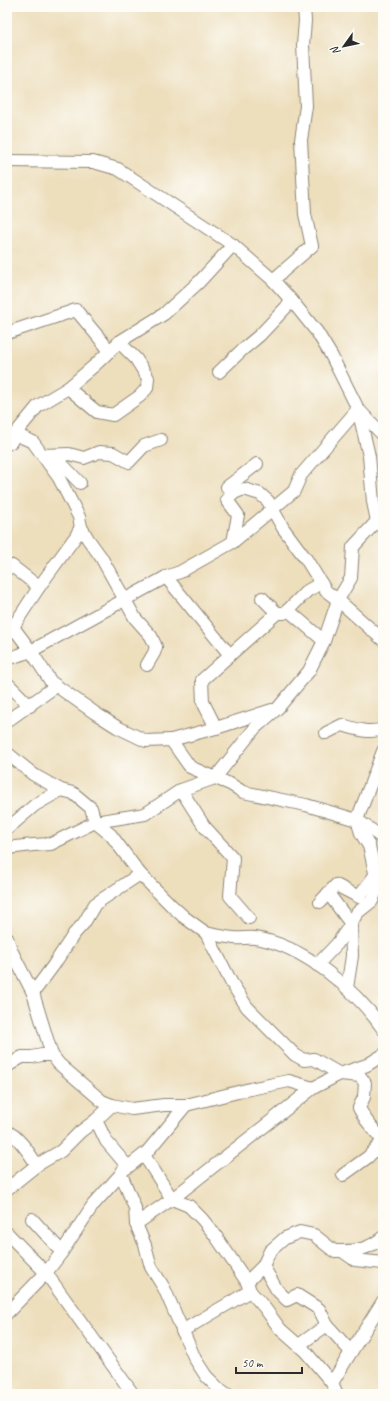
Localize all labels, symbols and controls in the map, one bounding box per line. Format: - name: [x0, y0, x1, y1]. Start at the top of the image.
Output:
- north arrow: [324, 26, 364, 66]
- text: N: [327, 43, 343, 58]
- scale bar: [236, 1349, 302, 1375]
- text: 50 m: [242, 1355, 264, 1371]

